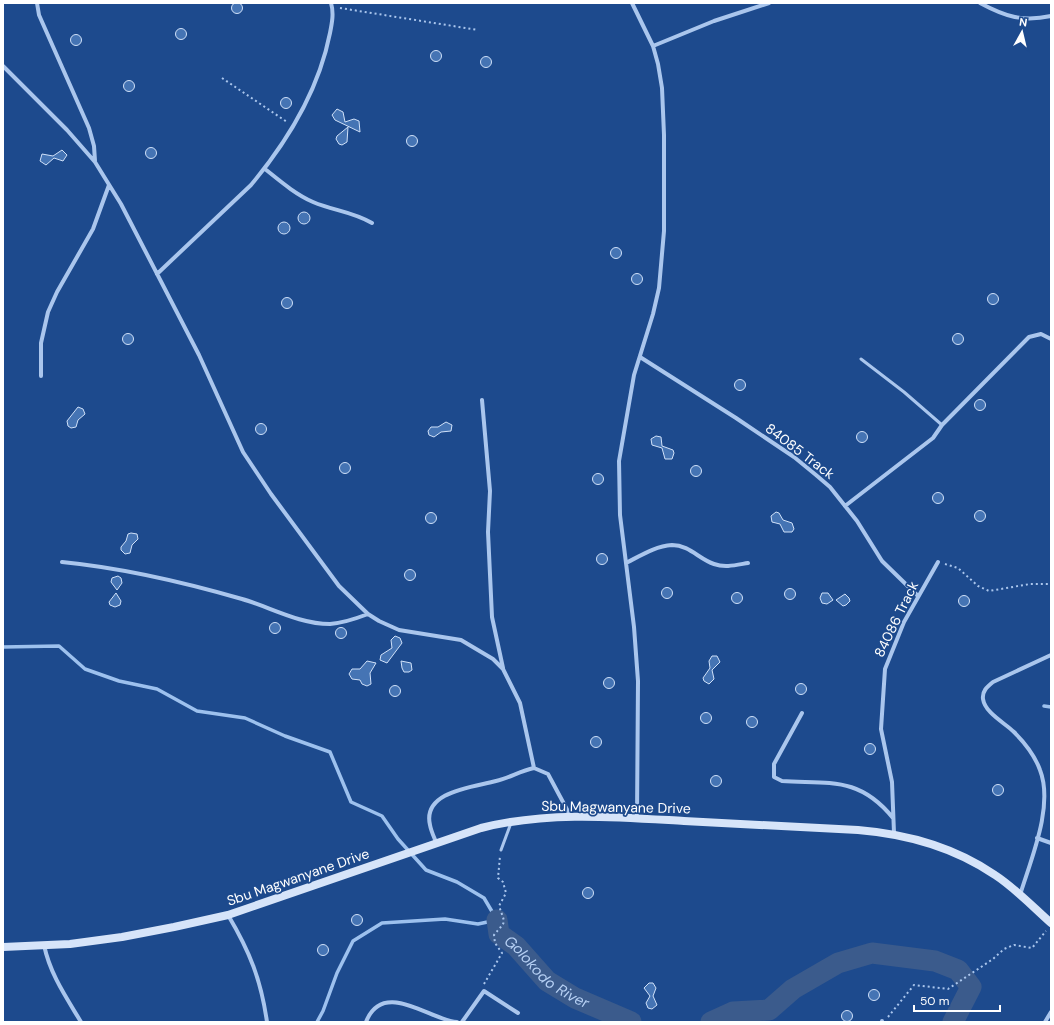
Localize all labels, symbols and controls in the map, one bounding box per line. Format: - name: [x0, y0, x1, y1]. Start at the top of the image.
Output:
- north arrow: [1002, 12, 1042, 52]
- text: N: [1018, 15, 1028, 30]
- street label: 84085 Track: [762, 419, 838, 483]
- street label: 84086 Track: [870, 578, 922, 660]
- street label: Sbu Magwanyane Drive: [541, 797, 691, 817]
- street label: Sbu Magwanyane Drive: [224, 844, 372, 910]
- water label: Golokodo River: [500, 931, 593, 1013]
- scale bar: [914, 987, 1000, 1013]
- text: 50 m: [920, 993, 949, 1009]

